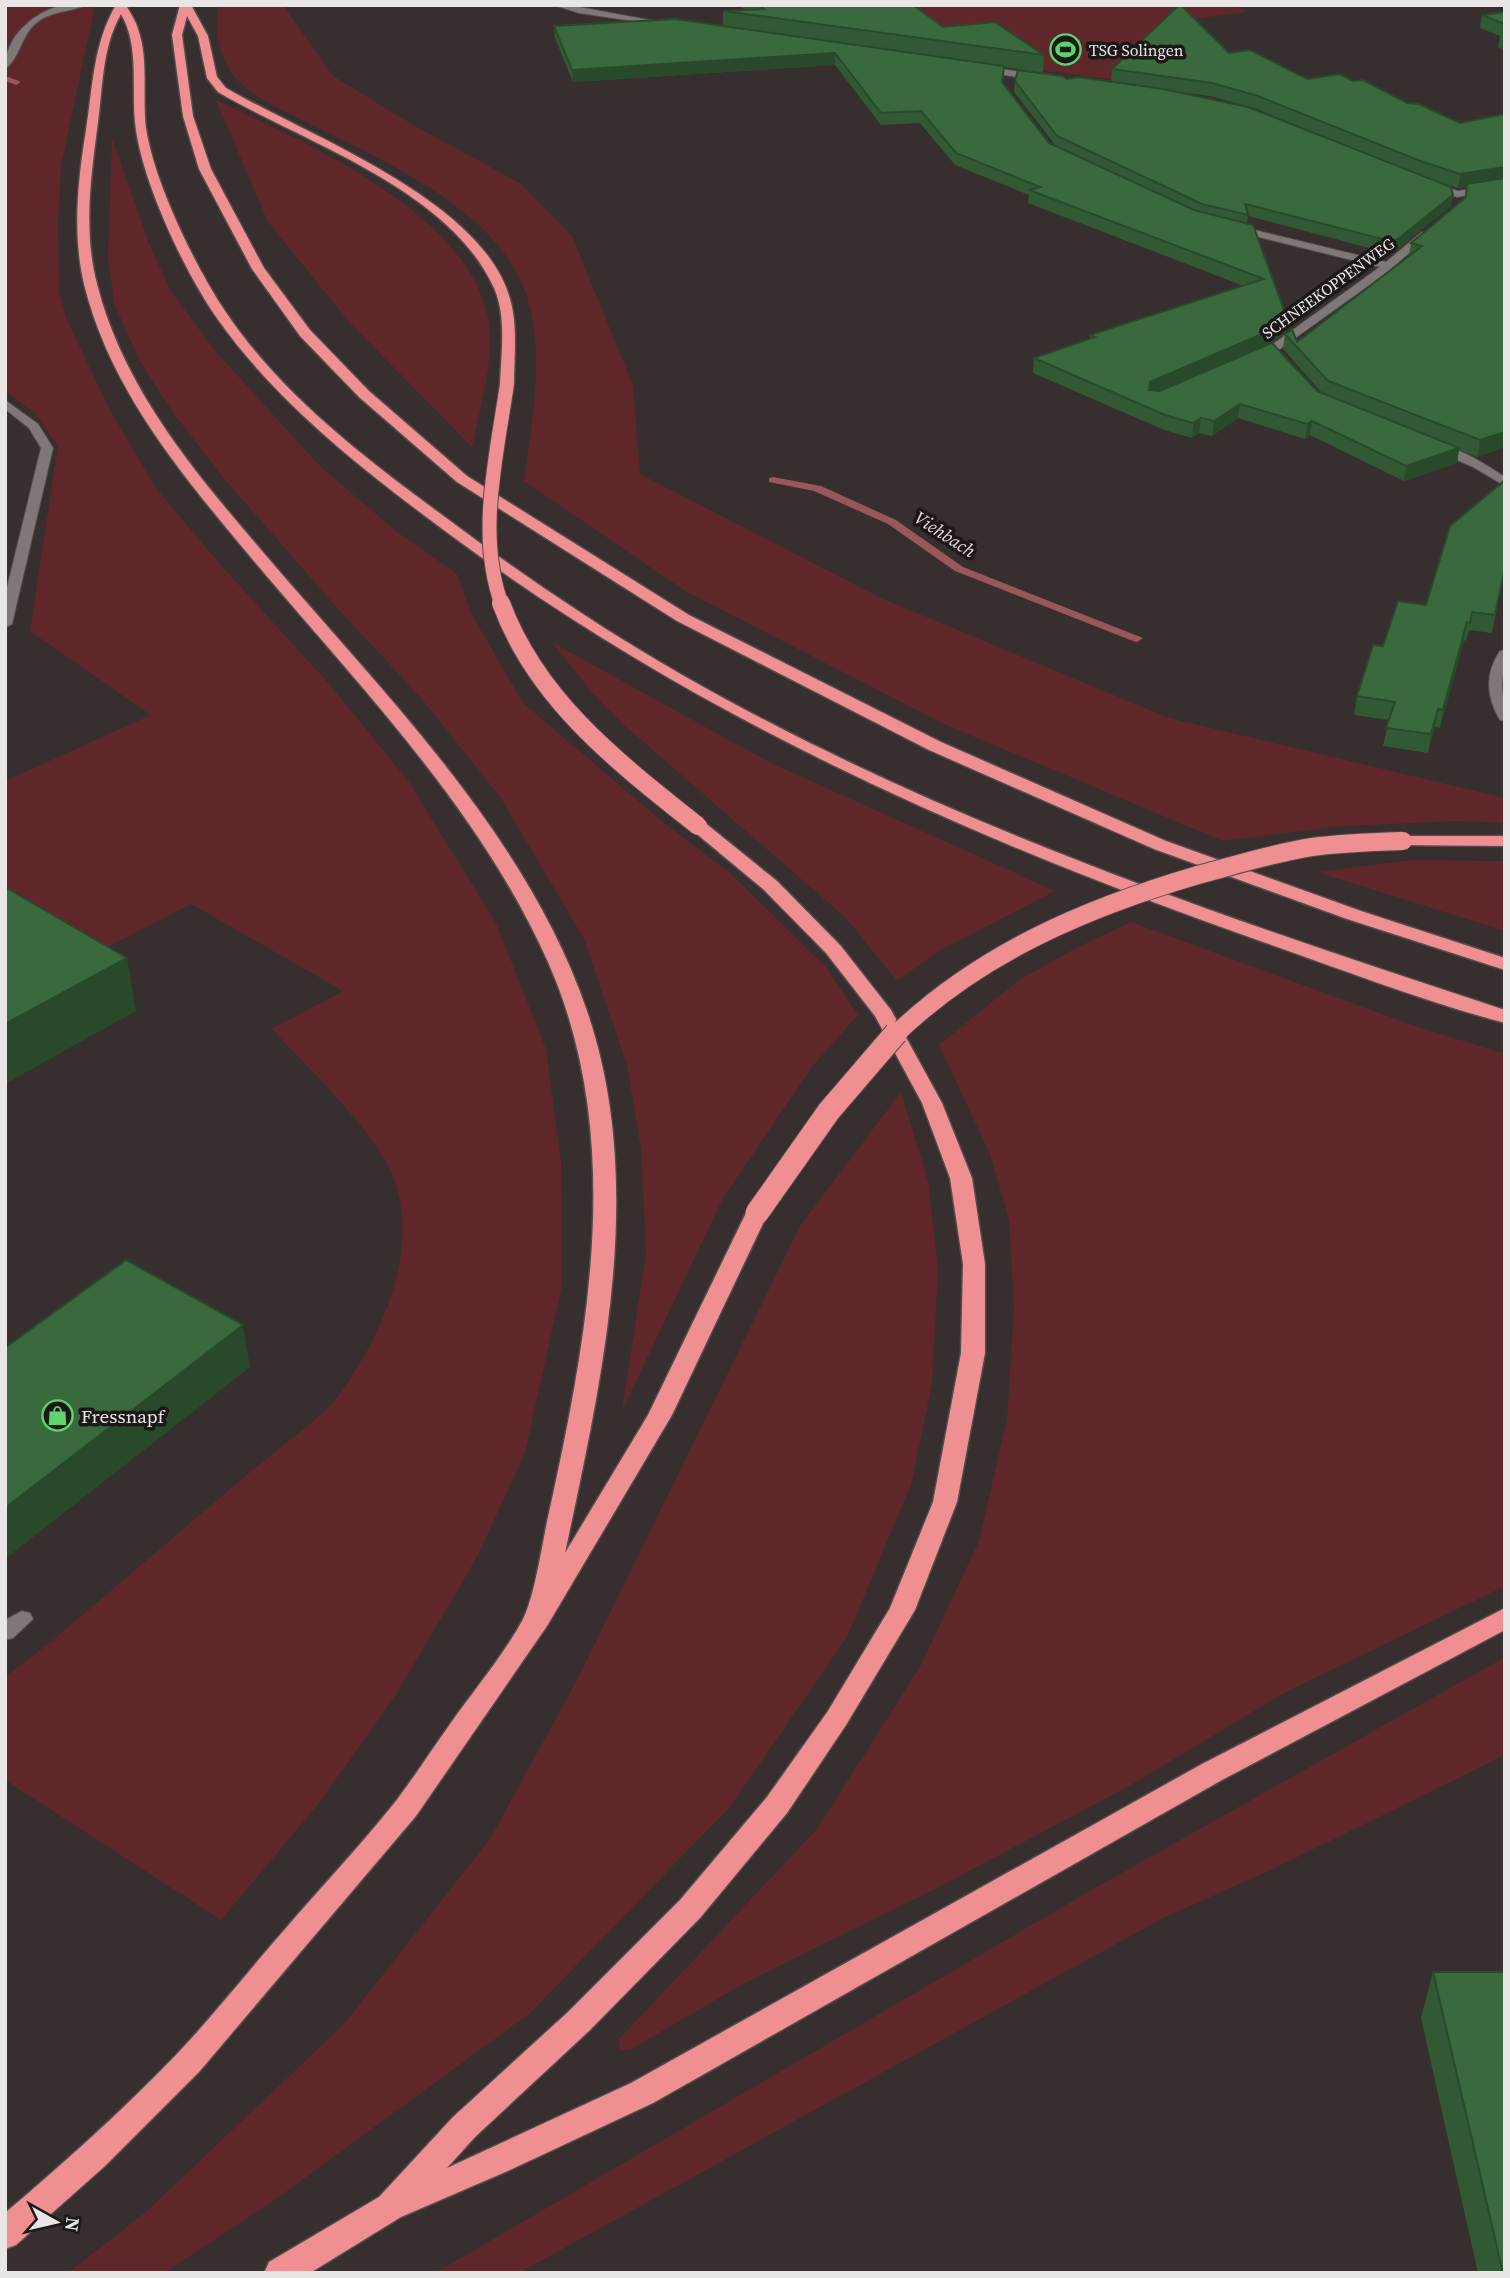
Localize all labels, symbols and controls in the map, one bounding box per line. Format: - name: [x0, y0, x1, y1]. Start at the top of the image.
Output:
- sports icon: TSG Solingen: [1049, 33, 1083, 67]
- place label: TSG Solingen: [1089, 39, 1184, 61]
- street label: SCHNEEKOPPENWEG: [1257, 232, 1399, 344]
- water label: Viehbach: [910, 505, 981, 563]
- shop icon: Fressnapf: [41, 1399, 75, 1433]
- place label: Fressnapf: [81, 1403, 167, 1429]
- north arrow: [21, 2187, 91, 2257]
- text: N: [59, 2216, 87, 2233]

